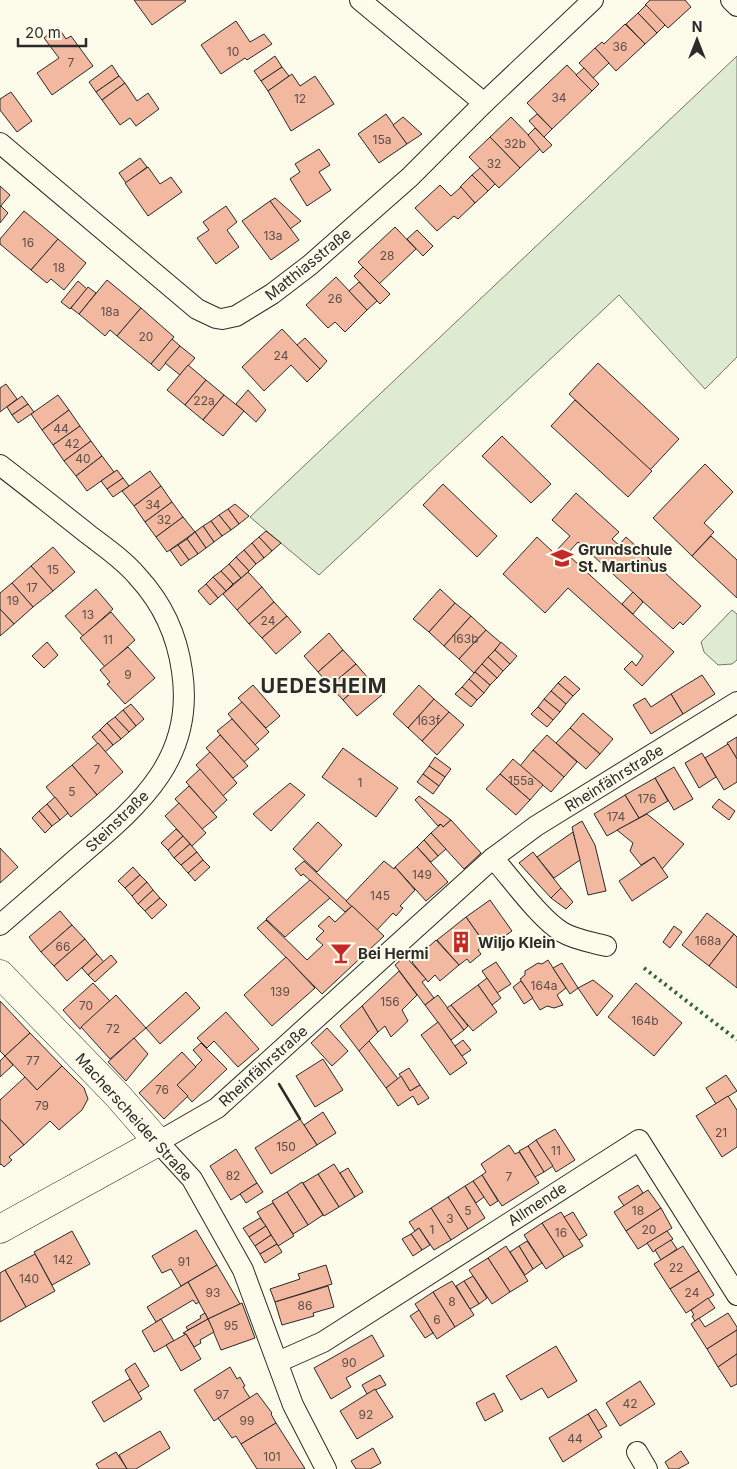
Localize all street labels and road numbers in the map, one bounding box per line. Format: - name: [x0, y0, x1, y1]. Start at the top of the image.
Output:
- street label: Matthiasstraße: [261, 224, 355, 304]
- street label: Rheinfährstraße: [561, 740, 667, 816]
- street label: Steinstraße: [81, 786, 153, 856]
- street label: Rheinfährstraße: [215, 1021, 311, 1111]
- street label: Macherscheider Straße: [71, 1049, 197, 1185]
- street label: Allmende: [504, 1178, 570, 1230]

